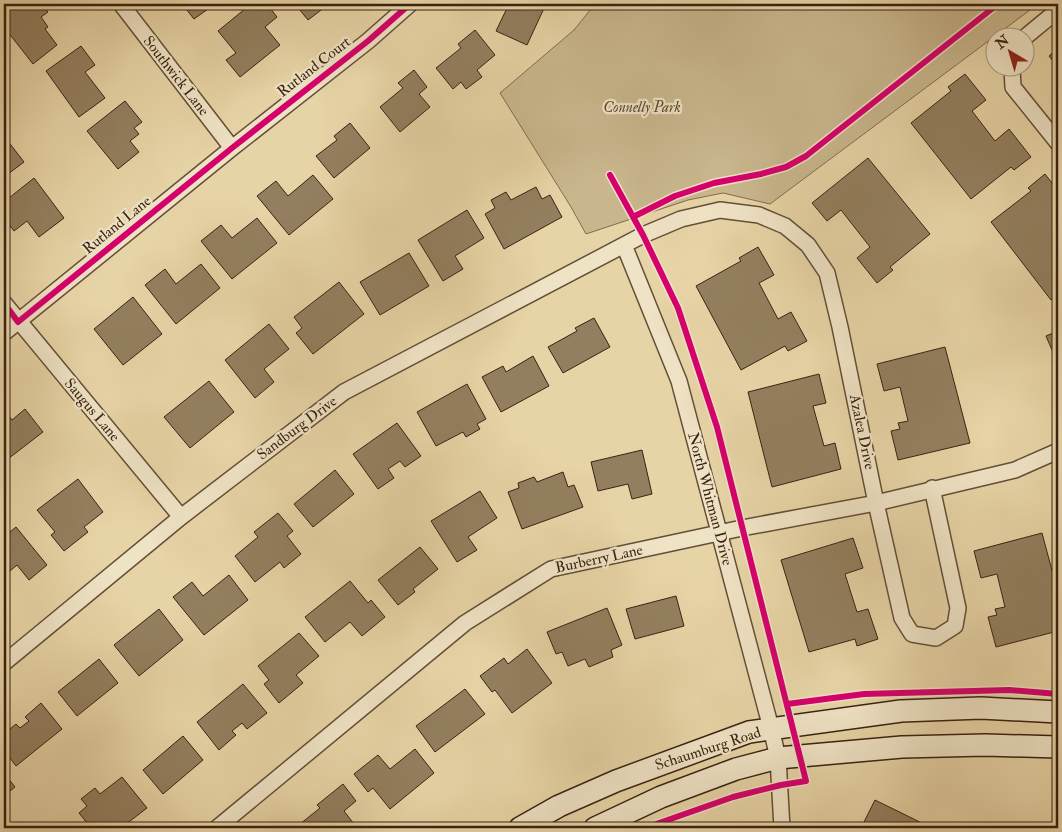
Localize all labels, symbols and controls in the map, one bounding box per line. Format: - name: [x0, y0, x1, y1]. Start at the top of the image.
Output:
- north arrow: [984, 28, 1034, 78]
- text: N: [991, 31, 1013, 53]
- street label: Southwick Lane: [139, 32, 213, 120]
- street label: Rutland Court: [274, 32, 355, 102]
- park label: Connelly Park: [603, 98, 681, 117]
- street label: Rutland Lane: [79, 192, 155, 258]
- street label: Saugus Lane: [60, 374, 124, 446]
- street label: Sandburg Drive: [253, 392, 341, 464]
- street label: Azalea Drive: [845, 392, 879, 471]
- street label: North Whitman Drive: [683, 430, 737, 568]
- street label: Burberry Lane: [554, 540, 644, 578]
- street label: Schaumburg Road: [653, 723, 764, 775]

